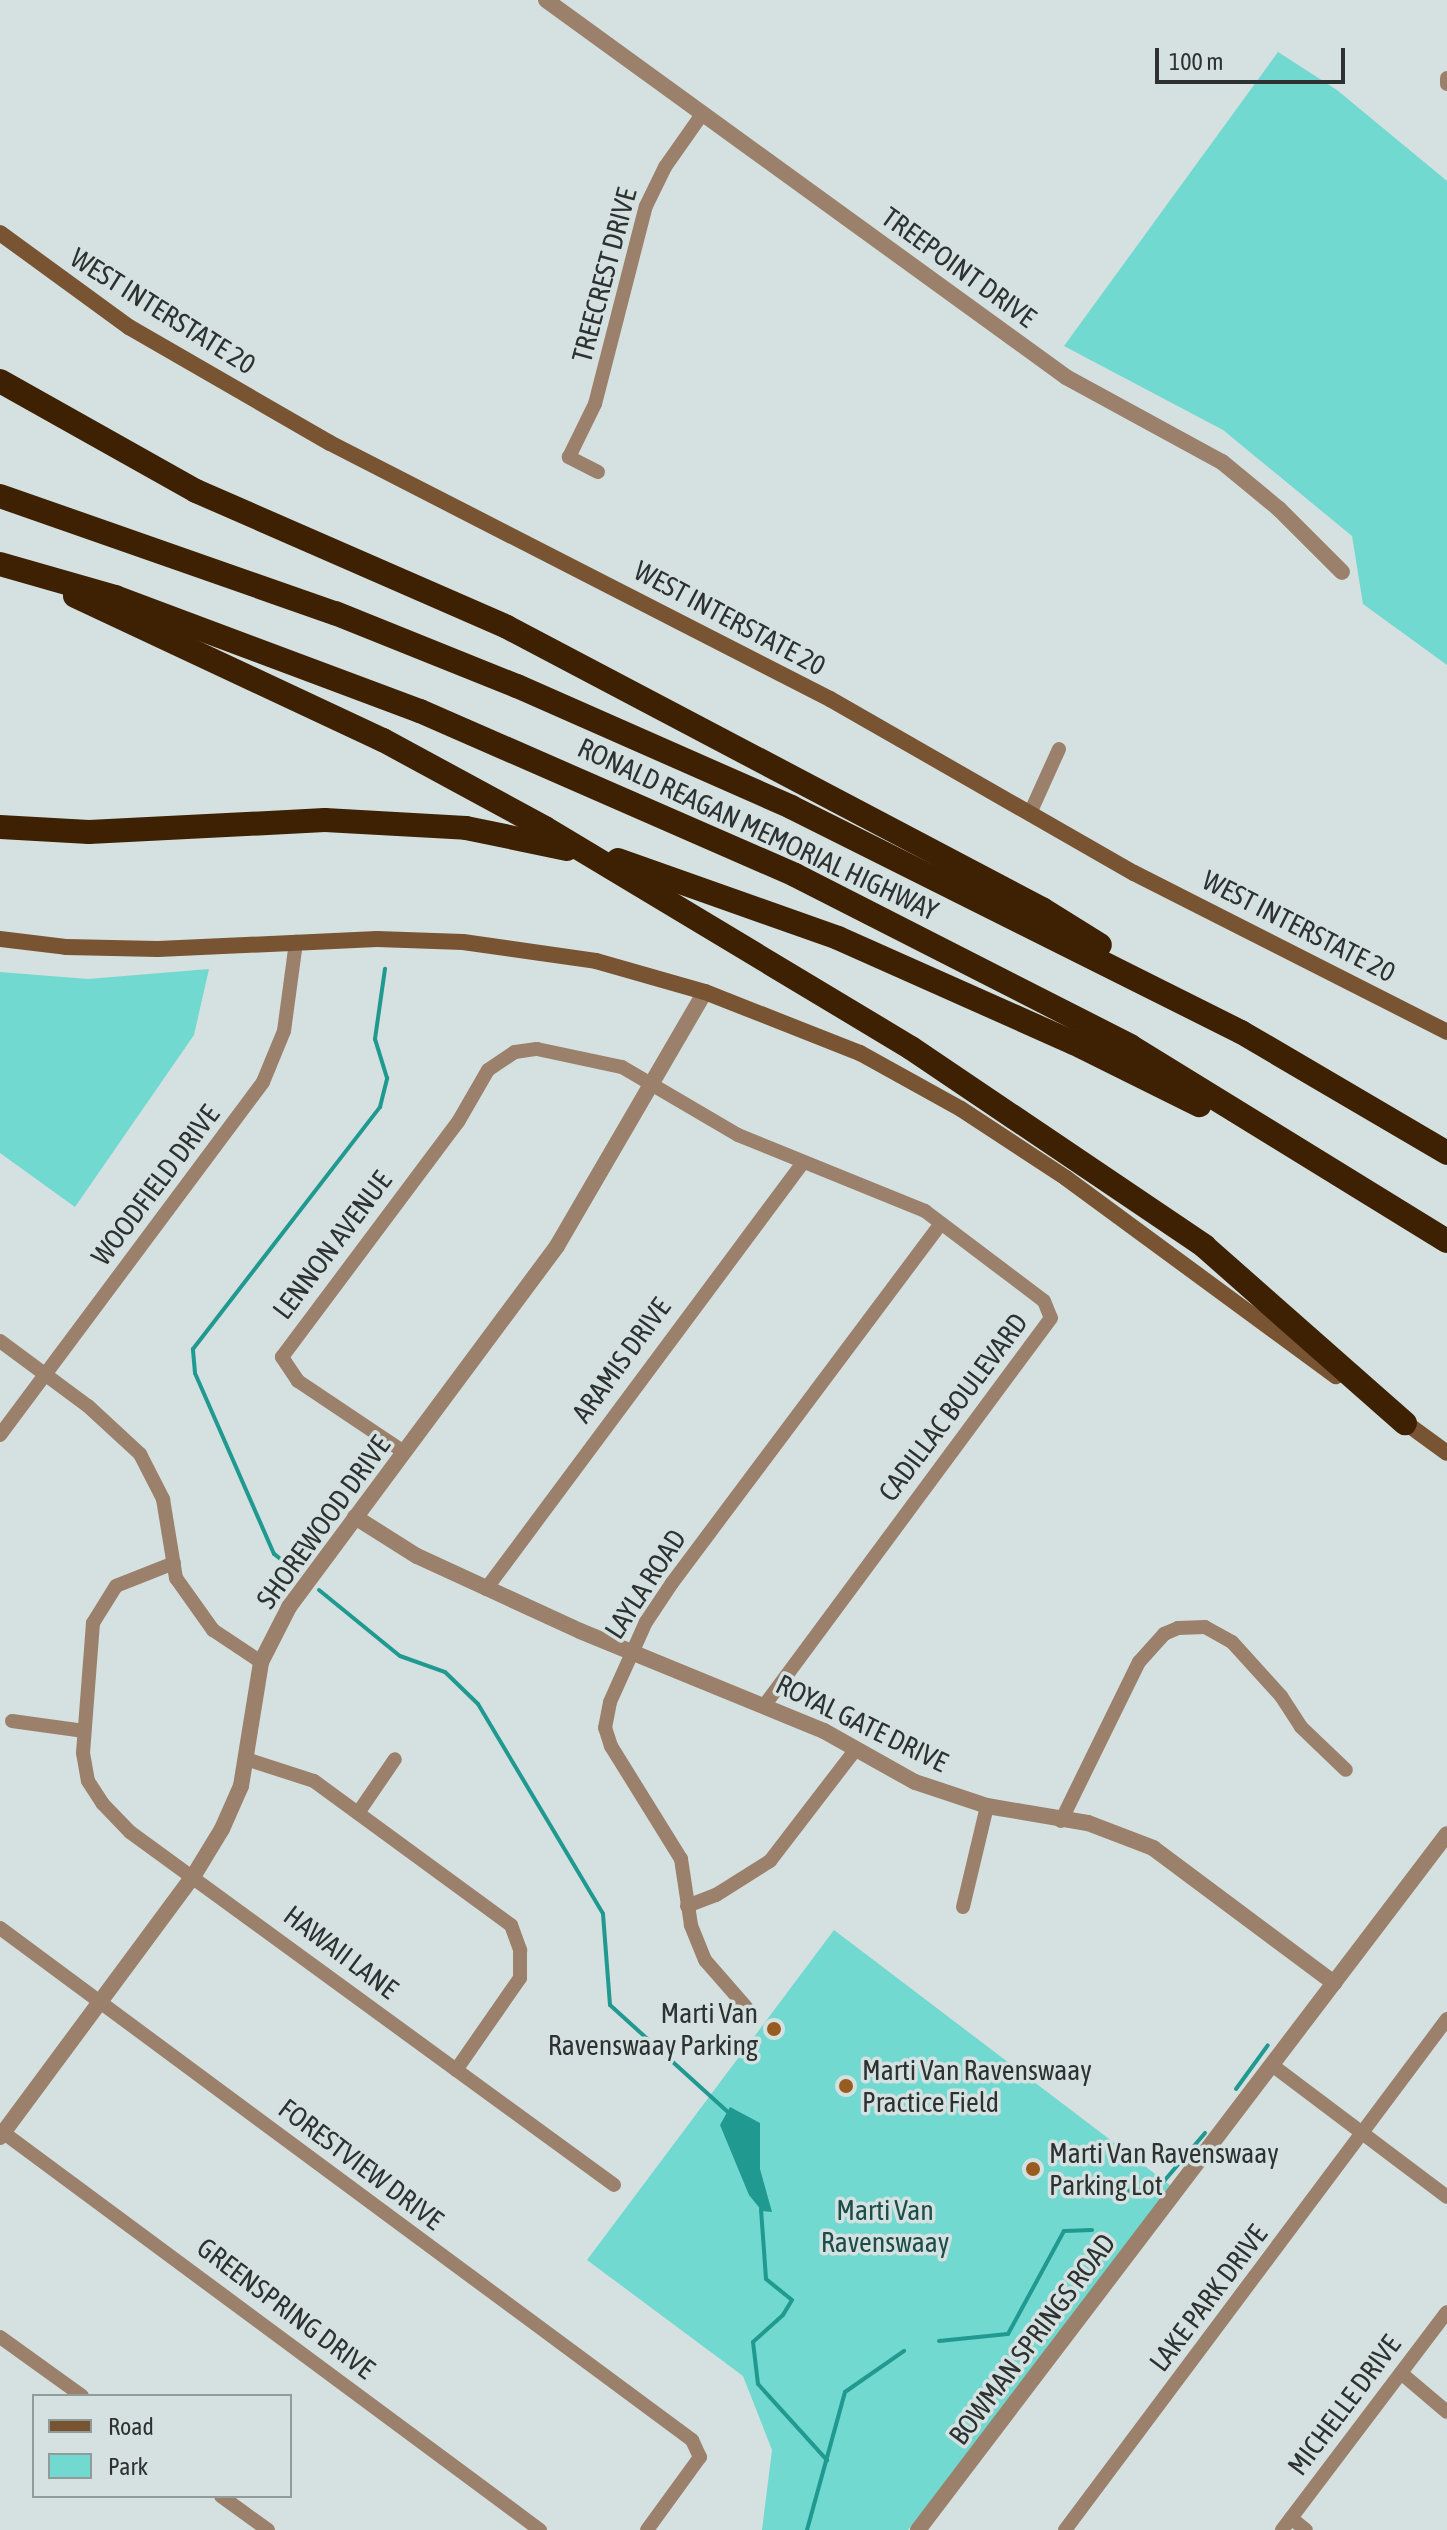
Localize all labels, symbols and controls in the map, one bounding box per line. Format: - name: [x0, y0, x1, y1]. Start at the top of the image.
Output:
- scale bar: [1159, 32, 1349, 82]
- text: 100 m: [1169, 48, 1223, 75]
- street label: TREECREST DRIVE: [565, 184, 643, 366]
- street label: TREEPOINT DRIVE: [875, 200, 1043, 334]
- street label: WEST INTERSTATE 20: [64, 241, 262, 381]
- street label: WEST INTERSTATE 20: [629, 553, 831, 683]
- street label: RONALD REAGAN MEMORIAL HIGHWAY: [573, 731, 943, 927]
- street label: WEST INTERSTATE 20: [1197, 863, 1401, 989]
- street label: WOODFIELD DRIVE: [84, 1098, 226, 1272]
- street label: LENNON AVENUE: [266, 1164, 398, 1326]
- street label: ARAMIS DRIVE: [565, 1291, 677, 1429]
- street label: CADILLAC BOULEVARD: [871, 1306, 1035, 1508]
- street label: SHOREWOOD DRIVE: [249, 1429, 397, 1615]
- street label: LAYLA ROAD: [597, 1523, 693, 1645]
- street label: ROYAL GATE DRIVE: [771, 1667, 953, 1779]
- street label: HAWAII LANE: [277, 1898, 405, 2006]
- place label: Marti Van Ravenswaay Parking: [548, 1996, 758, 2062]
- marker: Marti Van Ravenswaay Parking: [765, 2020, 783, 2038]
- place label: Marti Van Ravenswaay Practice Field: [862, 2053, 1092, 2119]
- marker: Marti Van Ravenswaay Practice Field: [837, 2077, 855, 2095]
- street label: FORESTVIEW DRIVE: [272, 2091, 450, 2237]
- place label: Marti Van Ravenswaay Parking Lot: [1049, 2136, 1279, 2202]
- marker: Marti Van Ravenswaay Parking Lot: [1024, 2160, 1042, 2178]
- park label: Marti Van Ravenswaay: [821, 2193, 949, 2259]
- street label: LAKE PARK DRIVE: [1142, 2218, 1274, 2378]
- street label: BOWMAN SPRINGS ROAD: [942, 2227, 1122, 2451]
- street label: GREENSPRING DRIVE: [191, 2230, 381, 2386]
- street label: MICHELLE DRIVE: [1280, 2328, 1408, 2482]
- legend: [32, 2394, 292, 2498]
- text: Road: [108, 2413, 154, 2440]
- text: Park: [108, 2453, 148, 2480]

